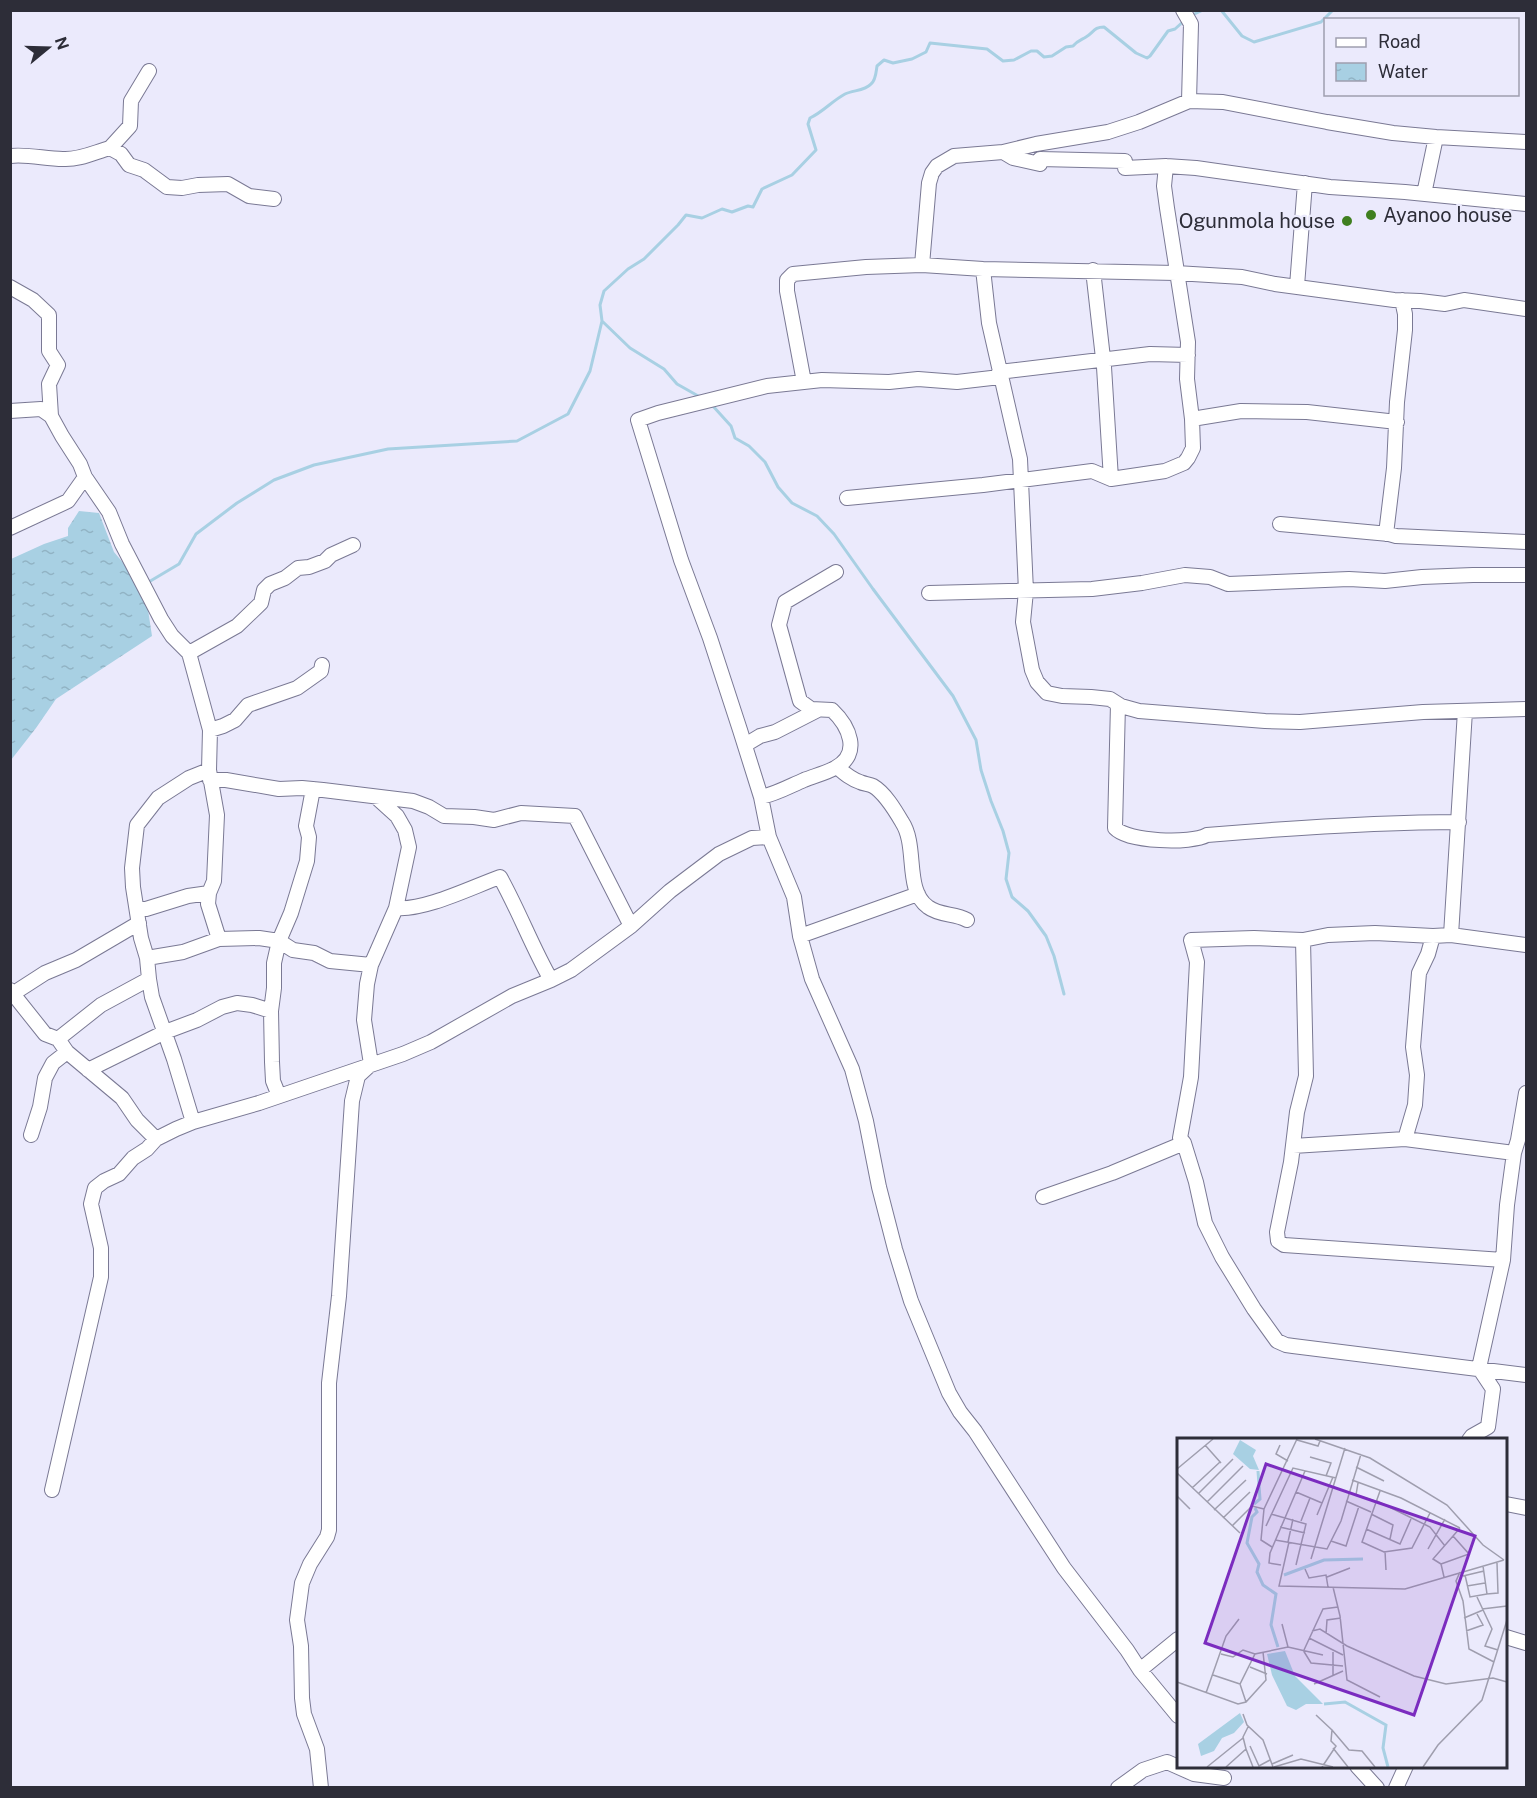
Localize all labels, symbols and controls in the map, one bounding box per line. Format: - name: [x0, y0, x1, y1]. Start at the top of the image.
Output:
- north arrow: [18, 18, 78, 78]
- legend: [1324, 18, 1519, 96]
- text: Road: [1378, 31, 1421, 52]
- text: N: [51, 34, 73, 52]
- text: Water: [1378, 61, 1428, 82]
- place label: Ayanoo house: [1383, 203, 1512, 227]
- marker: Ayanoo house: [1364, 208, 1378, 222]
- place label: Ogunmola house: [1179, 209, 1335, 233]
- marker: Ogunmola house: [1340, 214, 1354, 228]
- inset map: [1177, 1438, 1507, 1768]

